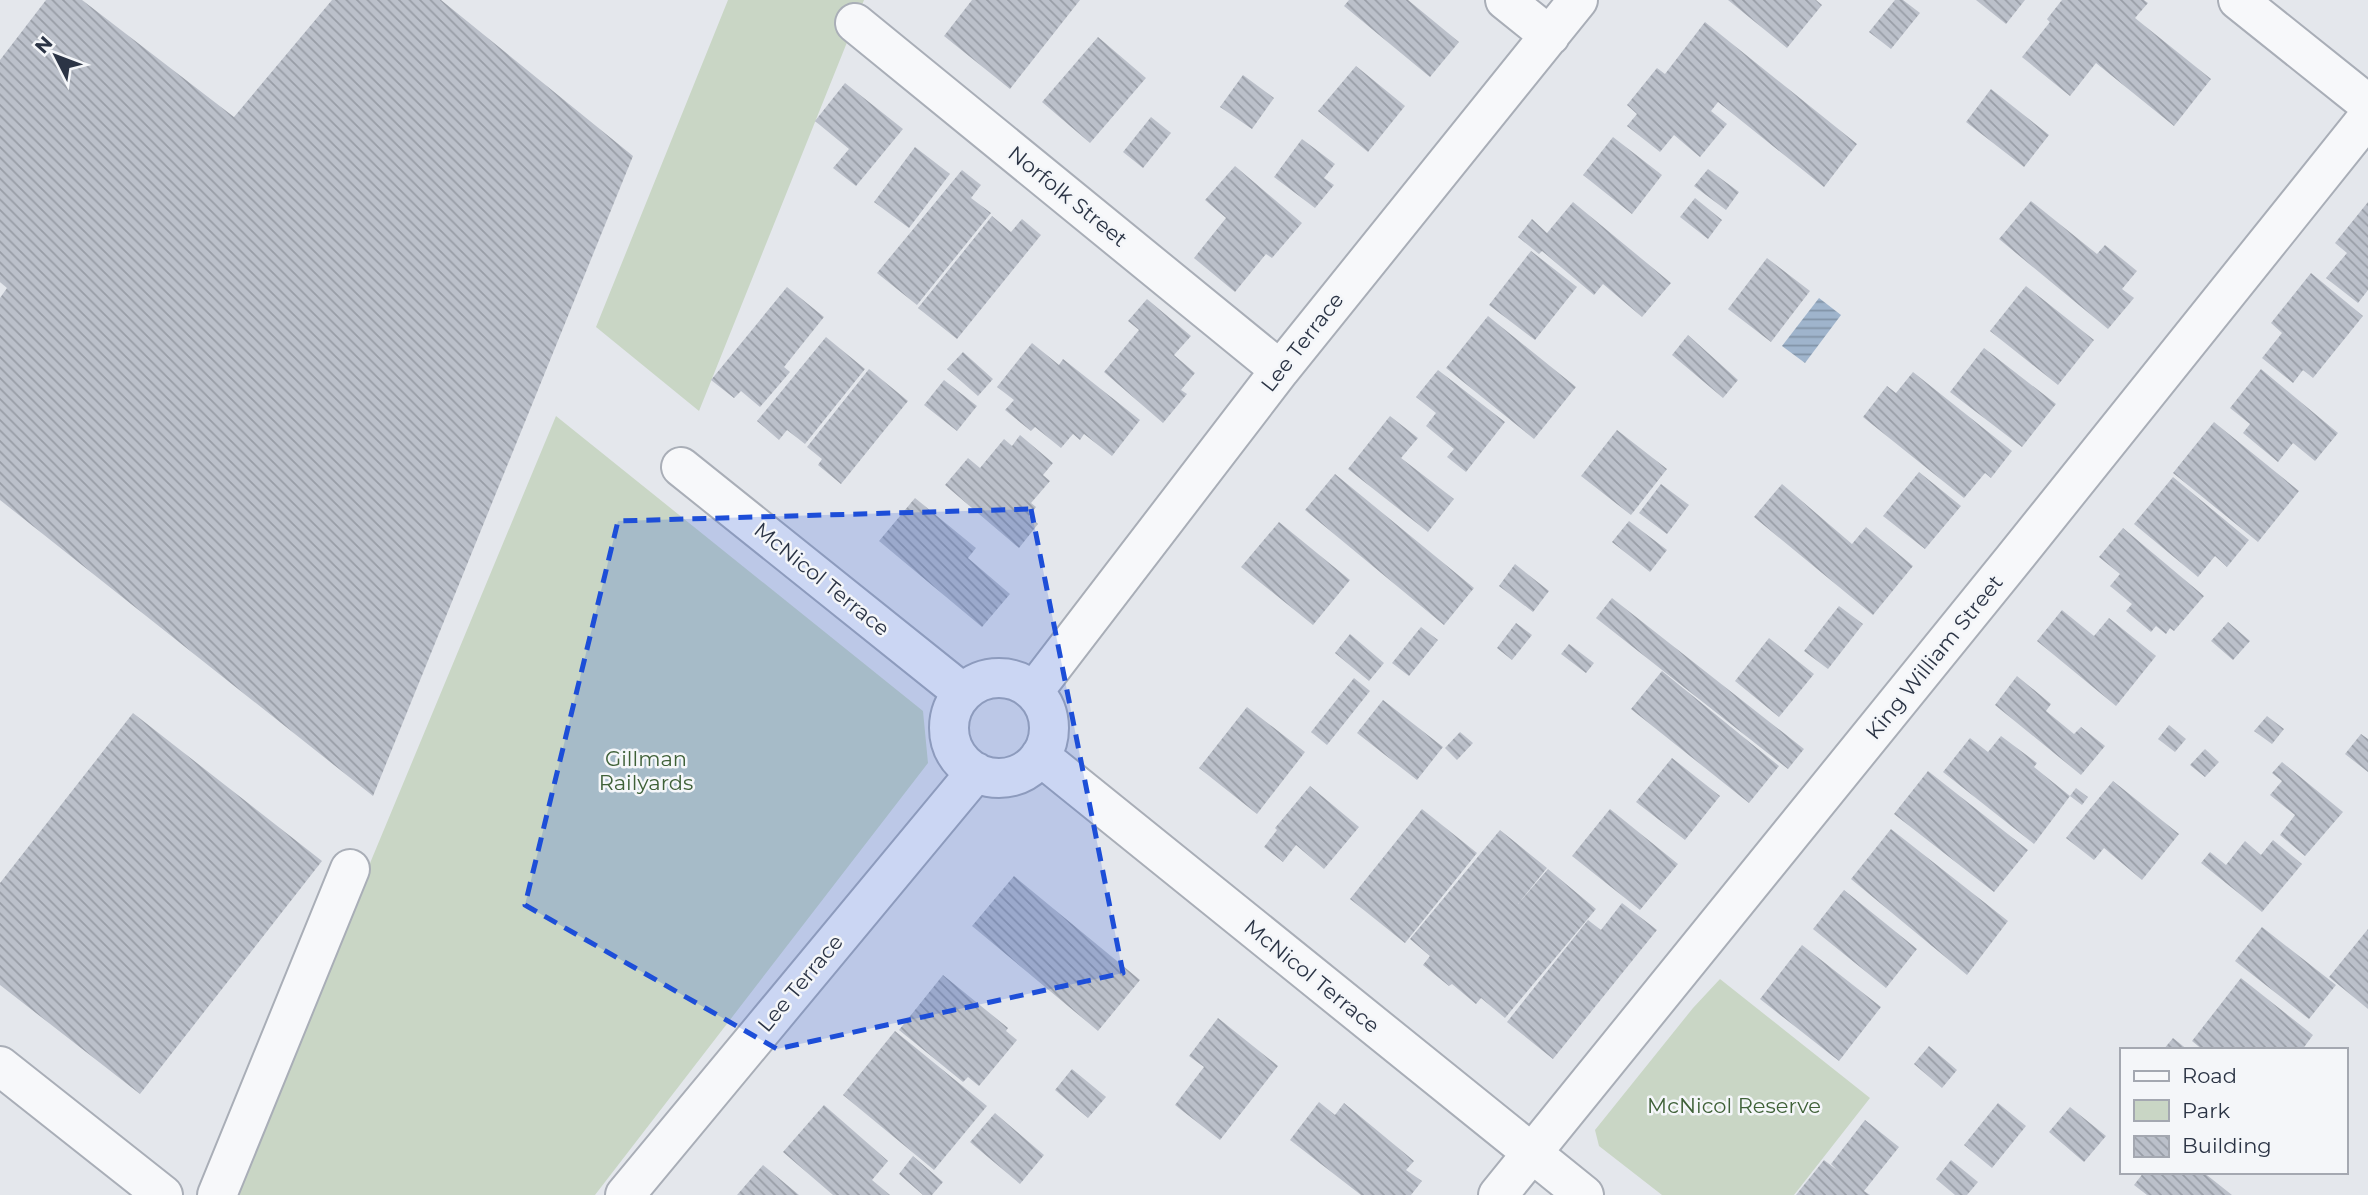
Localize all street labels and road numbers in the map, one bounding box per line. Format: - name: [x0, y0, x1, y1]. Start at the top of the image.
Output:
- street label: Norfolk Street: [1003, 140, 1133, 252]
- street label: Lee Terrace: [1255, 287, 1349, 397]
- street label: McNicol Terrace: [749, 517, 895, 641]
- street label: King William Street: [1860, 570, 2008, 744]
- street label: McNicol Terrace: [1239, 914, 1385, 1038]
- street label: Lee Terrace: [752, 929, 848, 1037]

